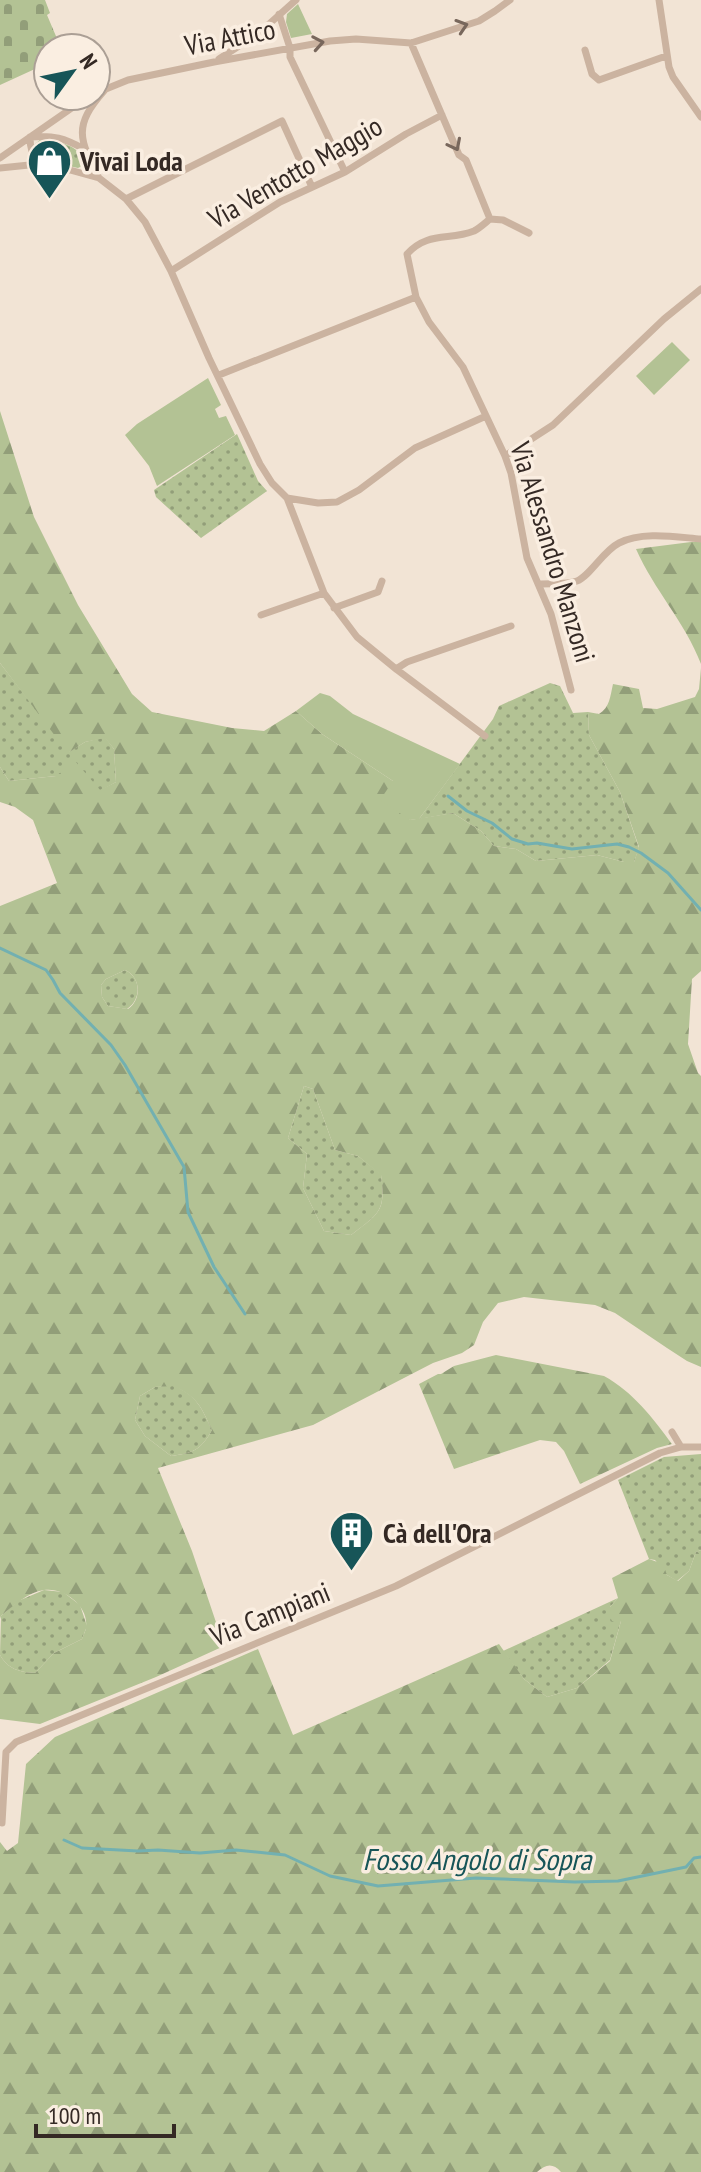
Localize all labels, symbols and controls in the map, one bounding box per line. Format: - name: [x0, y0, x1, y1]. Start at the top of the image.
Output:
- street label: Via Attico: [181, 10, 278, 64]
- one-way arrow: [455, 19, 469, 35]
- north arrow: [32, 32, 112, 112]
- one-way arrow: [311, 35, 325, 52]
- text: N: [74, 48, 104, 74]
- street label: Via Ventotto Maggio: [200, 107, 388, 237]
- shop icon: Vivai Loda: [25, 137, 73, 200]
- one-way arrow: [446, 137, 461, 151]
- place label: Vivai Loda: [79, 142, 183, 179]
- street label: Via Alessandro Manzoni: [502, 436, 605, 667]
- building icon: Cà dell'Ora: [328, 1509, 376, 1572]
- place label: Cà dell'Ora: [383, 1514, 492, 1551]
- street label: Via Campiani: [204, 1573, 335, 1655]
- water label: Fosso Angolo di Sopra: [363, 1839, 593, 1878]
- scale bar: [36, 2088, 174, 2138]
- text: 100 m: [48, 2100, 101, 2131]

